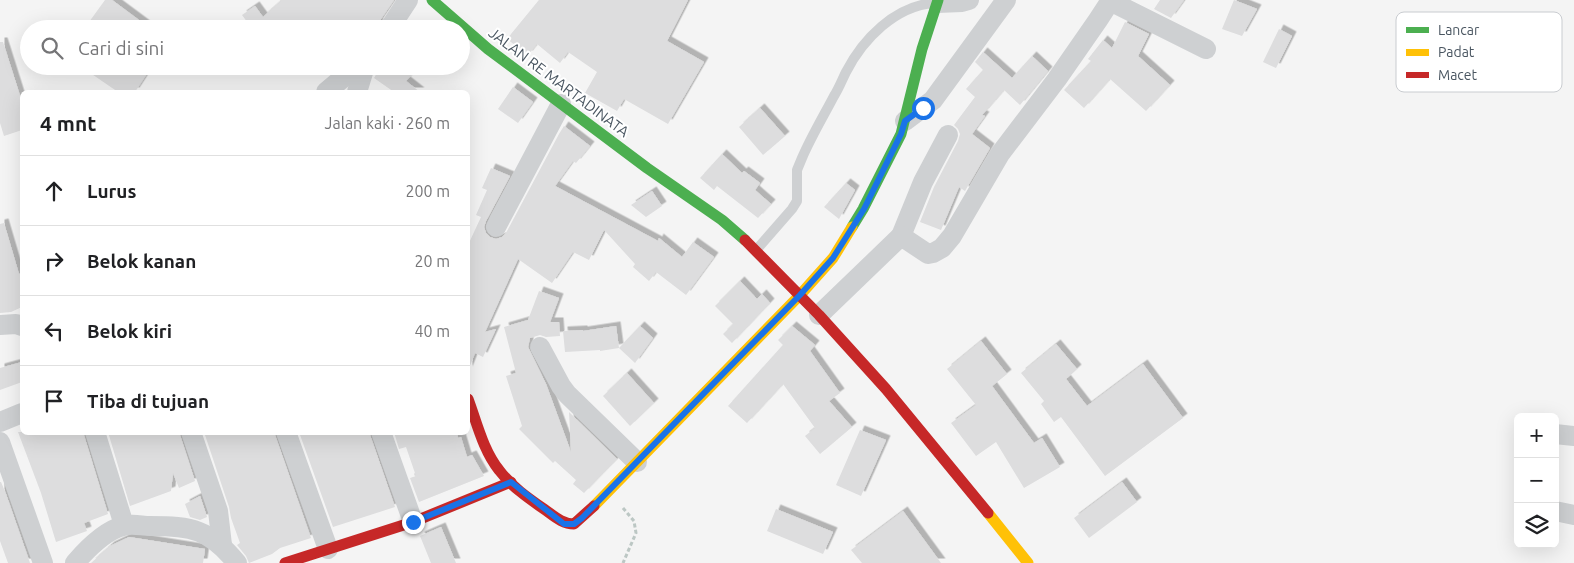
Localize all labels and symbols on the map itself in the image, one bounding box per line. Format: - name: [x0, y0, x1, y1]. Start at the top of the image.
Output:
- legend: [1396, 12, 1562, 92]
- text: Lancar: [1438, 22, 1480, 38]
- street label: JALAN RE MARTADINATA: [486, 24, 633, 140]
- text: Padat: [1438, 44, 1475, 60]
- text: Macet: [1438, 67, 1478, 83]
- route start: [912, 97, 935, 120]
- route end: [402, 511, 425, 534]

